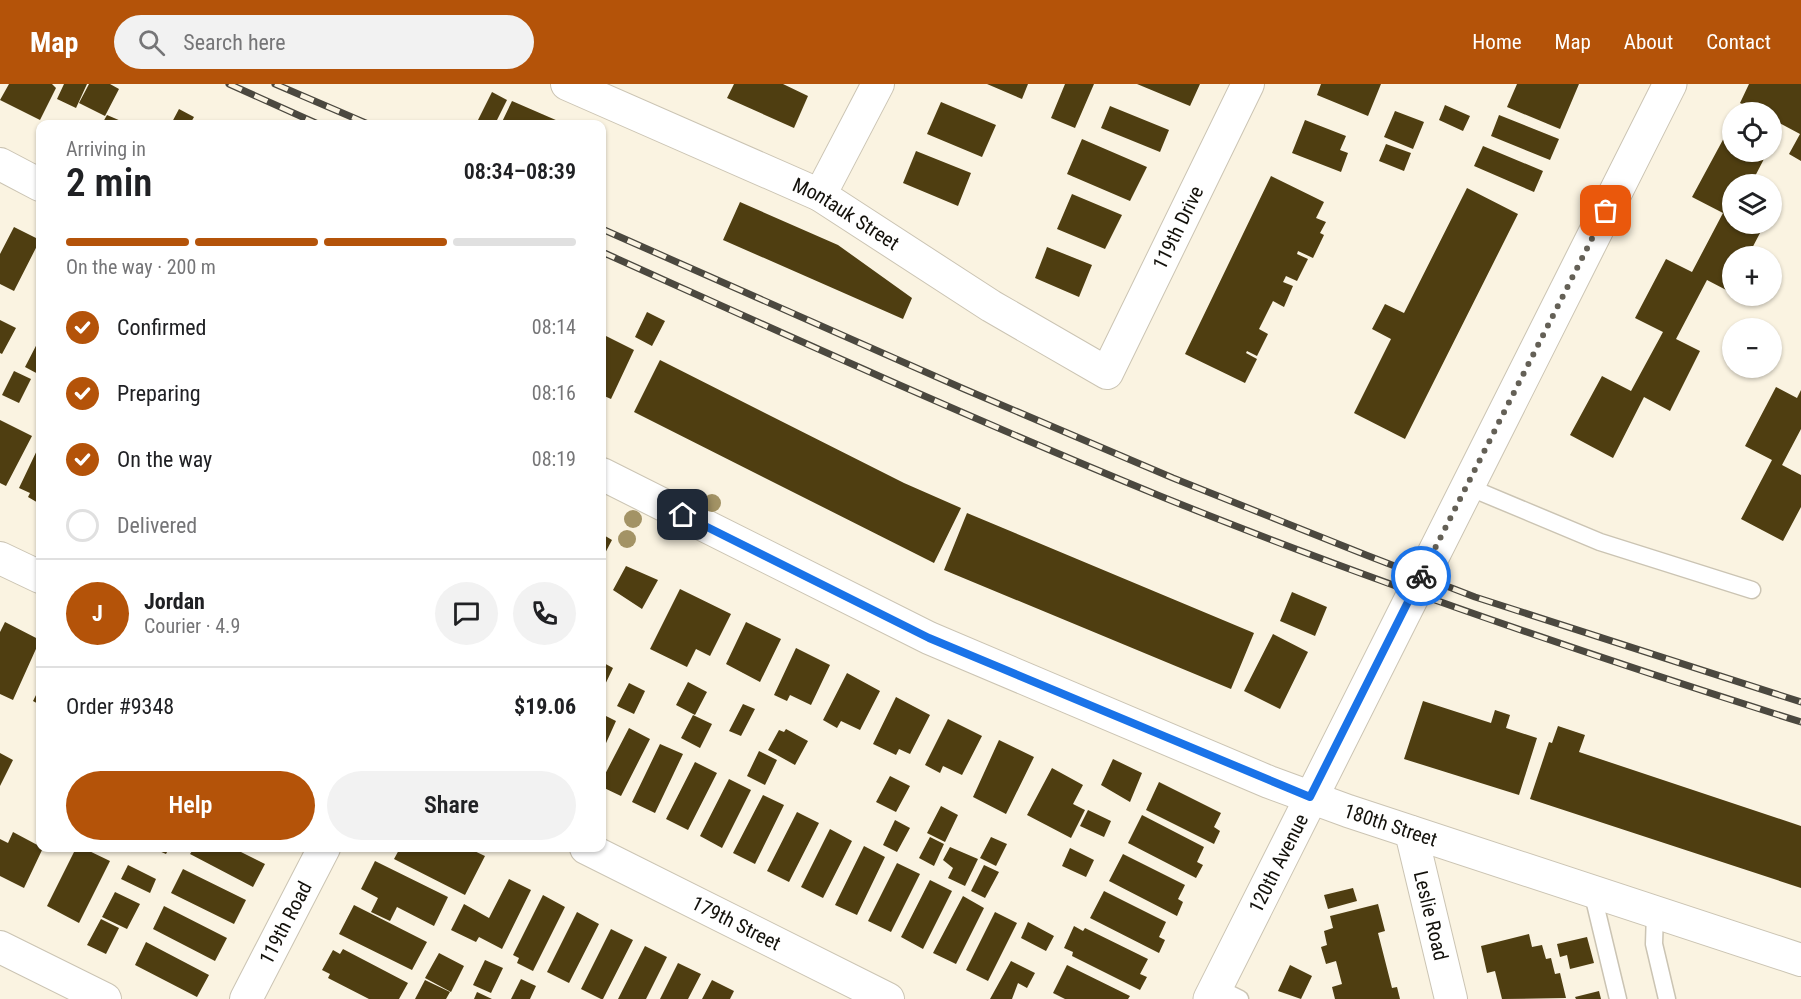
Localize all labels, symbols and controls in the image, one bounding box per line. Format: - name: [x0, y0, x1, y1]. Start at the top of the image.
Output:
- search box: [114, 15, 534, 69]
- text: Map: [30, 26, 78, 59]
- icon: search: [135, 26, 168, 59]
- text: Search here: [183, 30, 286, 55]
- text: Home: [1472, 30, 1522, 54]
- text: Map: [1555, 30, 1591, 54]
- text: About: [1624, 30, 1673, 54]
- text: Contact: [1706, 30, 1771, 54]
- map controls: [1722, 102, 1782, 378]
- button: locate: [1722, 102, 1782, 162]
- text: Arriving in: [66, 137, 146, 161]
- text: 08:34–08:39: [464, 159, 576, 184]
- text: 2 min: [66, 160, 152, 206]
- street label: Montauk Street: [789, 173, 904, 255]
- button: layers: [1722, 174, 1782, 234]
- street label: 119th Drive: [1148, 182, 1208, 273]
- pin: [1580, 185, 1631, 236]
- icon: bag: [1589, 194, 1622, 227]
- button: +: [1722, 246, 1782, 306]
- text: On the way · 200 m: [66, 255, 216, 279]
- icon: check: [66, 311, 99, 344]
- text: Confirmed: [117, 315, 206, 340]
- text: 08:14: [532, 315, 576, 339]
- button: −: [1722, 318, 1782, 378]
- icon: check: [66, 377, 99, 410]
- text: Preparing: [117, 381, 201, 406]
- text: 08:16: [532, 381, 576, 405]
- icon: check: [66, 443, 99, 476]
- text: On the way: [117, 447, 212, 472]
- text: 08:19: [532, 447, 576, 471]
- pin: [657, 489, 708, 540]
- icon: home: [666, 498, 699, 531]
- text: Delivered: [117, 513, 197, 538]
- courier: [1391, 546, 1451, 606]
- icon: bike: [1405, 560, 1438, 593]
- button: chat: [435, 582, 498, 645]
- button: phone: [513, 582, 576, 645]
- text: Jordan: [144, 589, 205, 614]
- text: J: [92, 601, 103, 626]
- text: Courier · 4.9: [144, 614, 240, 638]
- text: Order #9348: [66, 694, 174, 719]
- text: $19.06: [514, 694, 576, 719]
- button: Help: [66, 771, 315, 840]
- button: Share: [327, 771, 576, 840]
- street label: 180th Street: [1341, 798, 1440, 852]
- street label: 120th Avenue: [1243, 810, 1313, 917]
- street label: Leslie Road: [1409, 868, 1453, 963]
- street label: 119th Road: [254, 877, 317, 968]
- street label: 179th Street: [688, 891, 785, 956]

